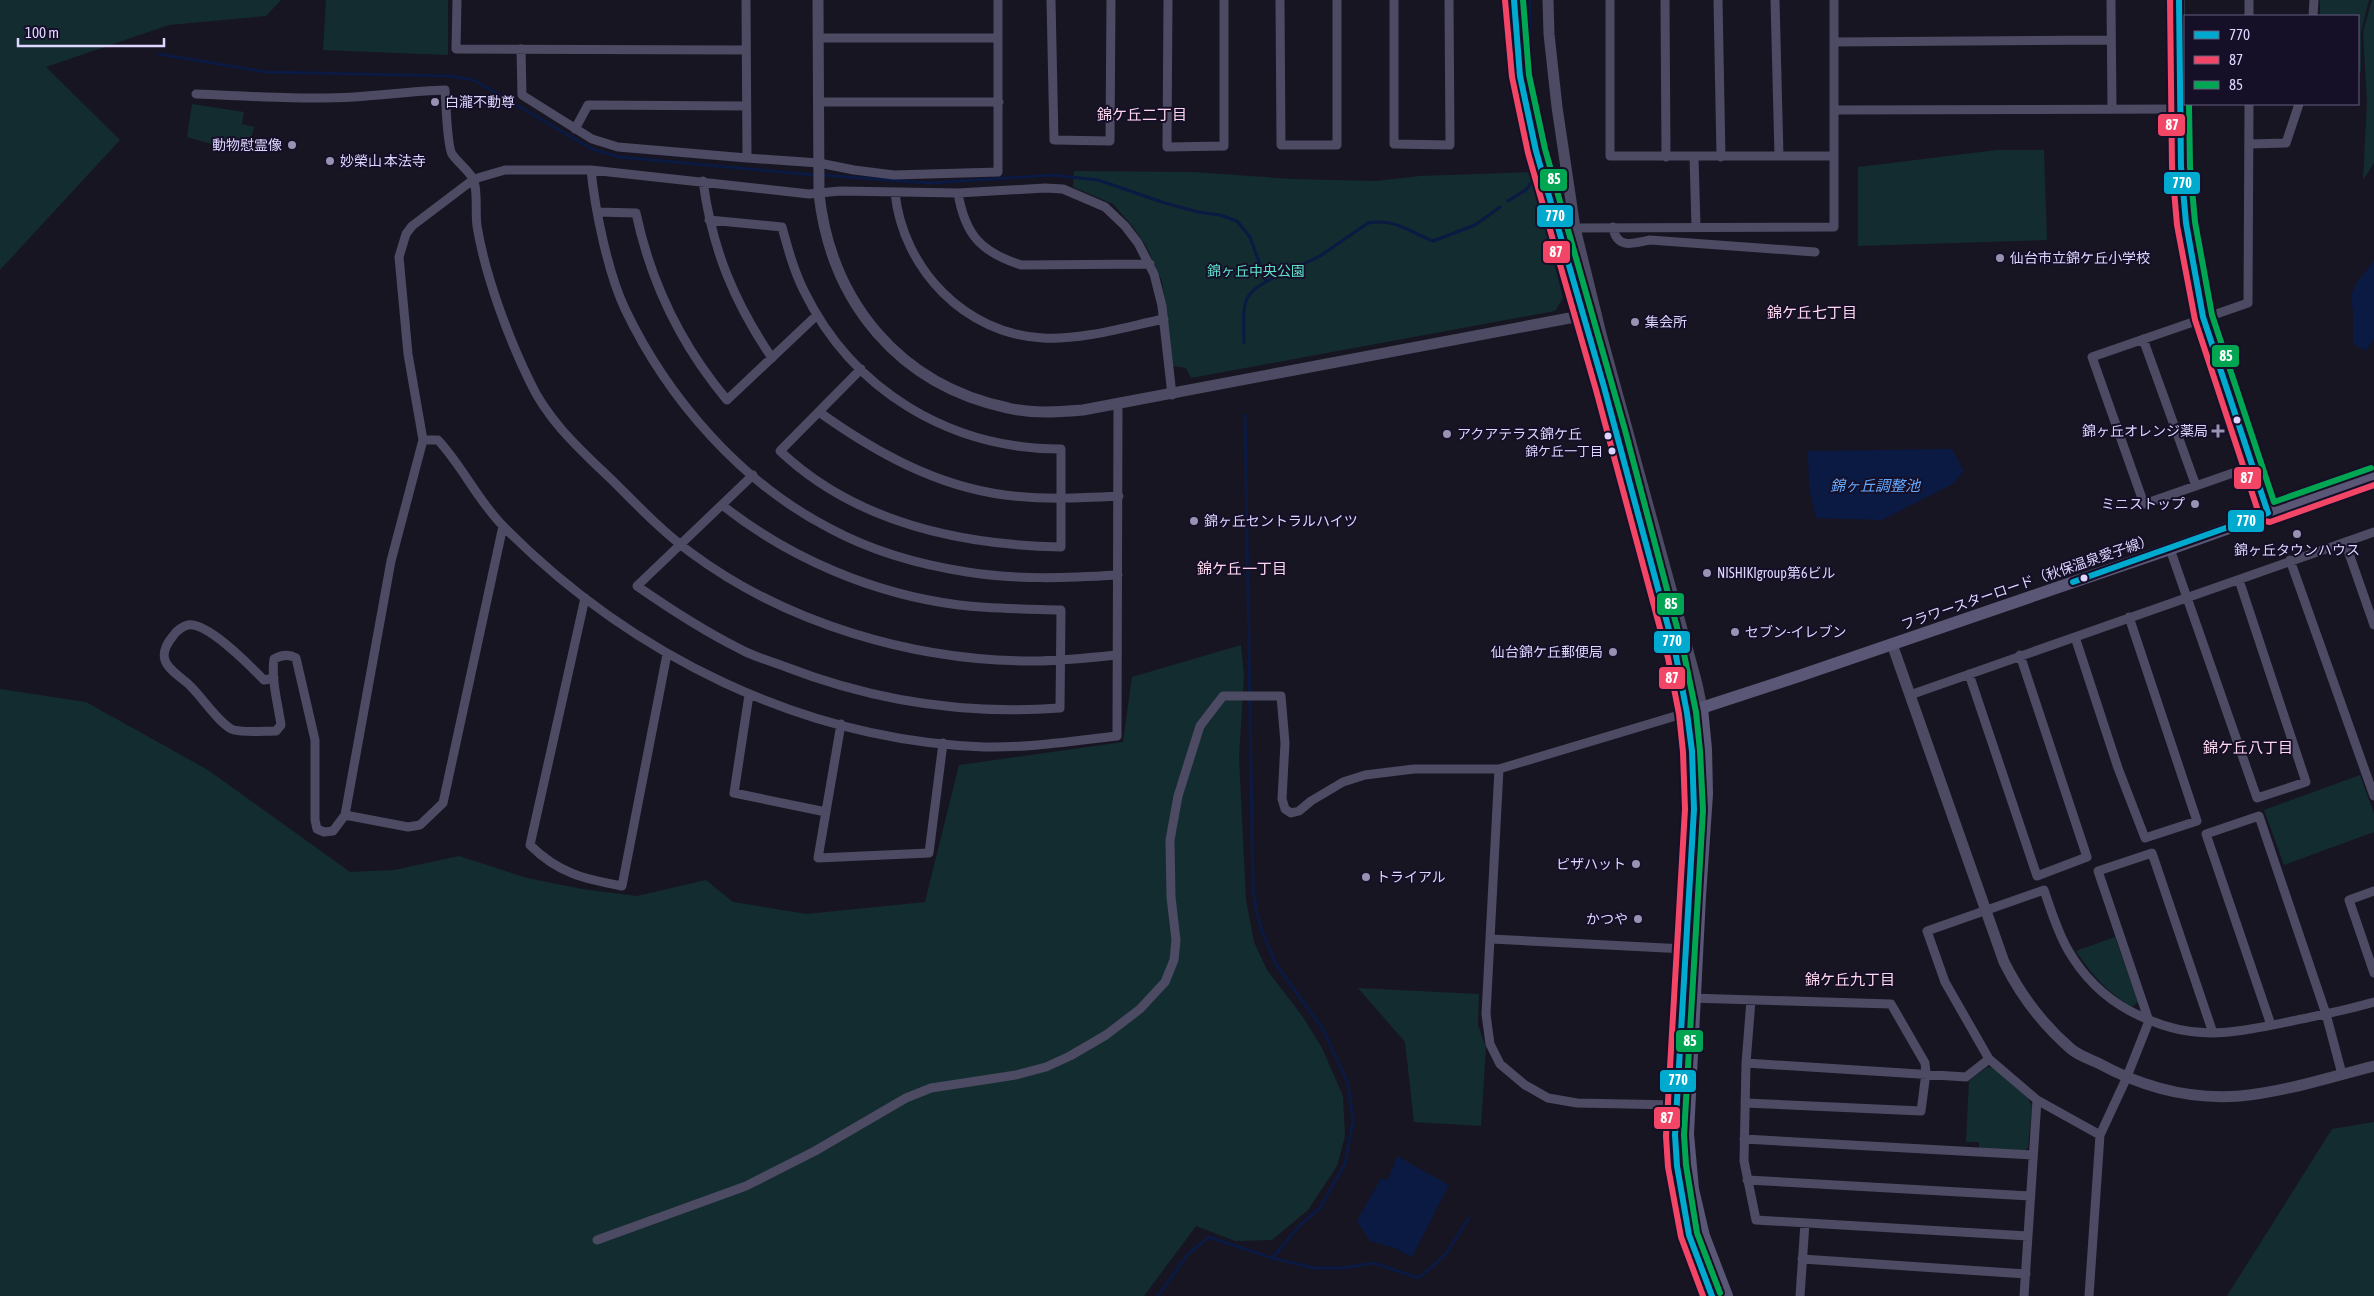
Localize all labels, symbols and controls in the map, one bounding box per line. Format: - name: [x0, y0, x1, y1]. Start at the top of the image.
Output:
- scale bar: [18, 15, 164, 47]
- legend: [2184, 15, 2359, 105]
- text: 100 m: [25, 24, 59, 41]
- text: 770: [2229, 26, 2250, 43]
- text: 87: [2229, 51, 2243, 68]
- text: 85: [2229, 76, 2243, 93]
- place label: 白瀧不動尊: [445, 94, 515, 110]
- marker: 白瀧不動尊: [429, 96, 441, 108]
- district label: 錦ケ丘二丁目: [1097, 106, 1187, 123]
- line badge: 87: [2157, 113, 2186, 137]
- text: 87: [2165, 117, 2179, 133]
- place label: 動物慰霊像: [212, 137, 282, 153]
- marker: 動物慰霊像: [286, 139, 298, 151]
- place label: 妙榮山 本法寺: [340, 153, 426, 169]
- marker: 妙榮山 本法寺: [324, 155, 336, 167]
- line badge: 85: [1539, 168, 1568, 192]
- text: 85: [1547, 171, 1561, 187]
- line badge: 770: [2163, 171, 2201, 195]
- text: 770: [2172, 175, 2192, 191]
- line badge: 770: [1536, 204, 1574, 228]
- text: 770: [1545, 208, 1565, 224]
- line badge: 87: [1542, 240, 1571, 264]
- text: 87: [1549, 244, 1563, 260]
- place label: 仙台市立錦ケ丘小学校: [2010, 250, 2150, 266]
- marker: 仙台市立錦ケ丘小学校: [1994, 252, 2006, 264]
- park label: 錦ヶ丘中央公園: [1207, 263, 1305, 279]
- district label: 錦ケ丘七丁目: [1767, 304, 1857, 321]
- place label: 集会所: [1645, 314, 1687, 330]
- marker: 集会所: [1629, 316, 1641, 328]
- line badge: 85: [2211, 344, 2240, 368]
- text: 85: [2219, 348, 2233, 364]
- unlabelled marker: [2232, 415, 2242, 425]
- place label: 錦ヶ丘オレンジ薬局: [2082, 423, 2208, 439]
- marker: 錦ヶ丘オレンジ薬局: [2212, 425, 2224, 437]
- place label: アクアテラス錦ケ丘: [1457, 426, 1582, 442]
- marker: アクアテラス錦ケ丘: [1441, 428, 1453, 440]
- unlabelled marker: [1603, 431, 1613, 441]
- place label: 錦ケ丘一丁目: [1525, 444, 1603, 459]
- marker: 錦ケ丘一丁目: [1607, 446, 1617, 456]
- line badge: 87: [2233, 466, 2262, 490]
- text: 87: [2240, 470, 2254, 486]
- water label: 錦ヶ丘調整池: [1830, 477, 1922, 494]
- place label: ミニストップ: [2101, 496, 2185, 512]
- marker: ミニストップ: [2189, 498, 2201, 510]
- line badge: 770: [2227, 509, 2265, 533]
- place label: 錦ヶ丘セントラルハイツ: [1204, 513, 1358, 529]
- text: 770: [2236, 513, 2256, 529]
- marker: 錦ヶ丘セントラルハイツ: [1188, 515, 1200, 527]
- marker: 錦ヶ丘タウンハウス: [2291, 528, 2303, 540]
- street label: フラワースターロード（秋保温泉愛子線）: [1899, 531, 2155, 633]
- place label: 錦ヶ丘タウンハウス: [2234, 542, 2360, 558]
- district label: 錦ケ丘一丁目: [1197, 560, 1287, 577]
- place label: NISHIKIgroup第6ビル: [1717, 565, 1836, 581]
- marker: NISHIKIgroup第6ビル: [1701, 567, 1713, 579]
- unlabelled marker: [2079, 573, 2089, 583]
- line badge: 85: [1656, 592, 1685, 616]
- text: 85: [1664, 596, 1678, 612]
- place label: セブン-イレブン: [1745, 624, 1847, 640]
- marker: セブン-イレブン: [1729, 626, 1741, 638]
- line badge: 770: [1653, 630, 1691, 654]
- text: 770: [1662, 633, 1682, 649]
- place label: 仙台錦ケ丘郵便局: [1491, 644, 1603, 660]
- marker: 仙台錦ケ丘郵便局: [1607, 646, 1619, 658]
- line badge: 87: [1658, 666, 1686, 690]
- text: 87: [1665, 670, 1679, 686]
- district label: 錦ケ丘八丁目: [2203, 739, 2293, 756]
- place label: ピザハット: [1556, 856, 1626, 872]
- marker: ピザハット: [1630, 858, 1642, 870]
- place label: トライアル: [1376, 869, 1446, 885]
- marker: トライアル: [1360, 871, 1372, 883]
- place label: かつや: [1586, 911, 1628, 927]
- marker: かつや: [1632, 913, 1644, 925]
- district label: 錦ケ丘九丁目: [1805, 971, 1895, 988]
- line badge: 85: [1675, 1029, 1704, 1053]
- text: 85: [1683, 1033, 1697, 1049]
- line badge: 770: [1659, 1069, 1697, 1093]
- text: 770: [1668, 1072, 1688, 1088]
- line badge: 87: [1653, 1106, 1681, 1130]
- text: 87: [1660, 1110, 1674, 1126]

